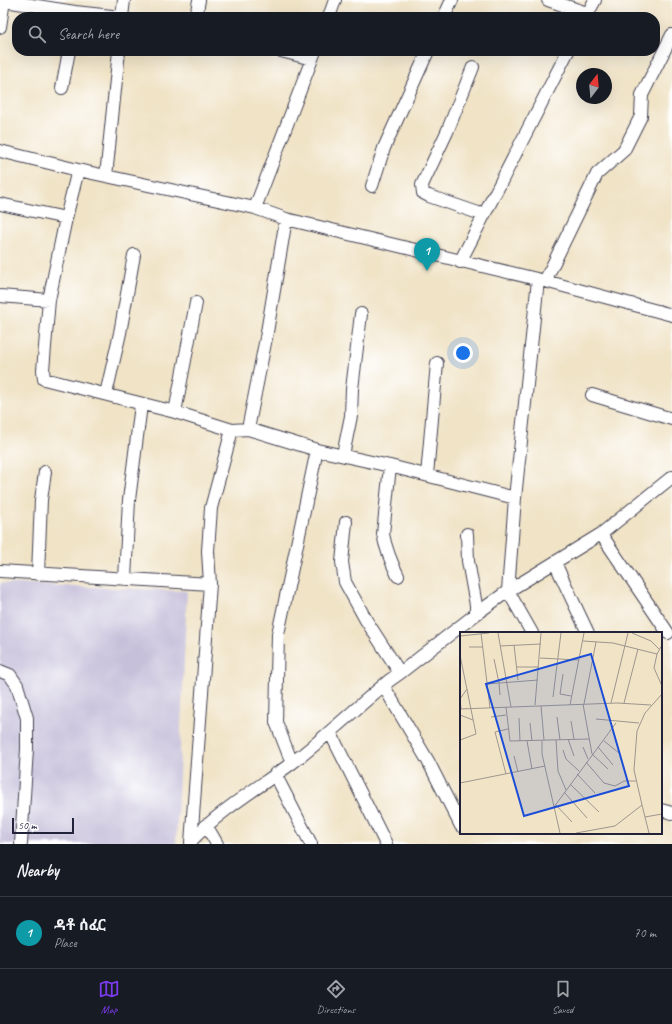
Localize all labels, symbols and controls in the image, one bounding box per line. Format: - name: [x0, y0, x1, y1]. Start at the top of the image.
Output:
- search box: [12, 12, 660, 56]
- icon: search: [26, 23, 48, 45]
- text: Search here: [58, 25, 119, 44]
- north arrow: [576, 68, 612, 104]
- pin: 1: [414, 238, 440, 271]
- your location: [453, 343, 473, 363]
- inset map: [460, 632, 662, 834]
- scale bar: [12, 816, 74, 835]
- text: 50 m: [18, 818, 37, 832]
- text: Nearby: [16, 860, 59, 881]
- text: ዳቶ ሰፈር: [54, 916, 106, 935]
- text: 1: [26, 925, 32, 941]
- text: 70 m: [634, 925, 656, 941]
- text: Place: [54, 935, 77, 951]
- tab: Map: [98, 978, 120, 1016]
- tab: Directions: [317, 978, 355, 1016]
- tab: Saved: [552, 978, 574, 1016]

